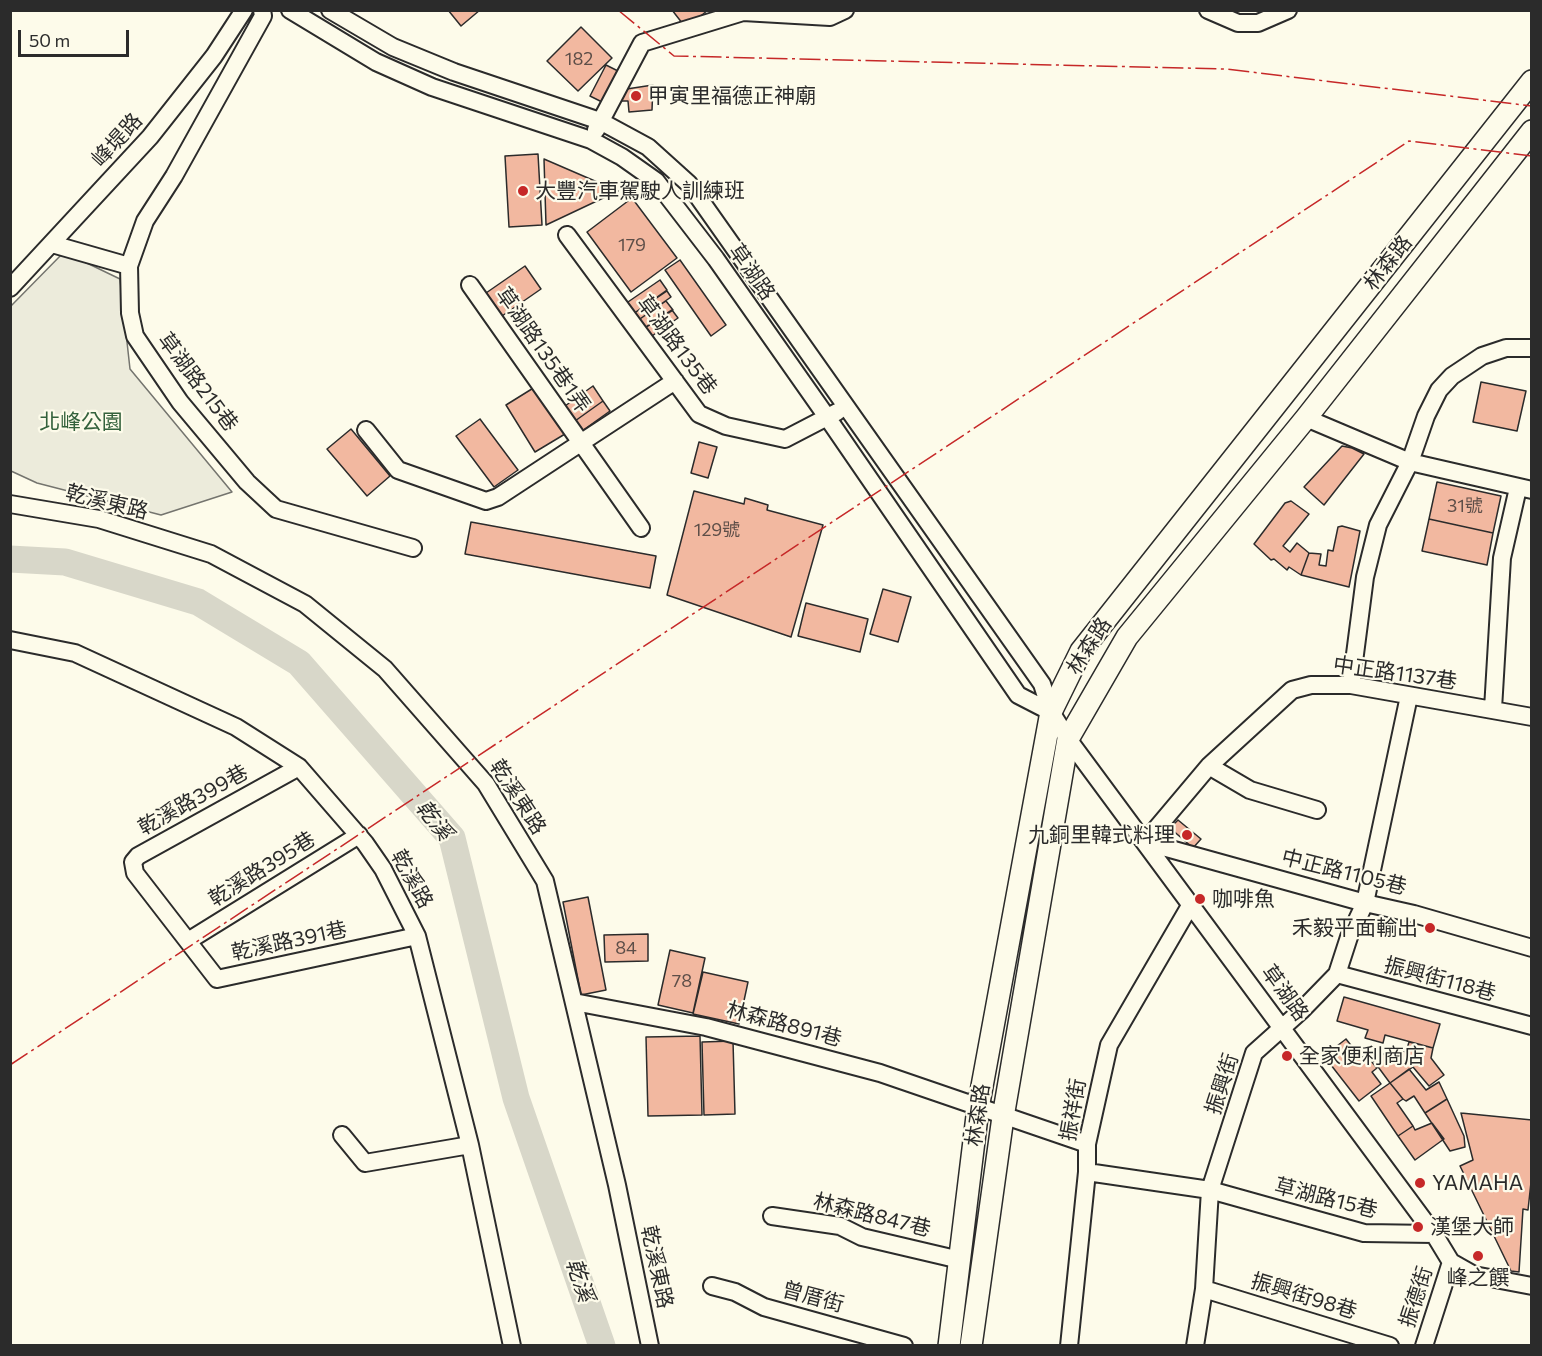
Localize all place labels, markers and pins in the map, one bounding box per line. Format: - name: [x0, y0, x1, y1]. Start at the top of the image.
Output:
- place label: 甲寅里福德正神廟: [648, 83, 816, 109]
- marker: 甲寅里福德正神廟: [629, 89, 643, 103]
- place label: 大豐汽車駕駛人訓練班: [535, 178, 745, 204]
- marker: 大豐汽車駕駛人訓練班: [516, 184, 530, 198]
- place label: 九銅里韓式料理: [1028, 822, 1175, 848]
- marker: 九銅里韓式料理: [1180, 828, 1194, 842]
- place label: 咖啡魚: [1212, 886, 1275, 912]
- marker: 咖啡魚: [1193, 892, 1207, 906]
- place label: 禾毅平面輸出: [1292, 915, 1418, 941]
- marker: 禾毅平面輸出: [1423, 921, 1437, 935]
- place label: 全家便利商店: [1299, 1043, 1425, 1069]
- marker: 全家便利商店: [1280, 1049, 1294, 1063]
- place label: YAMAHA: [1432, 1170, 1523, 1196]
- marker: YAMAHA: [1413, 1176, 1427, 1190]
- place label: 漢堡大師: [1430, 1214, 1514, 1240]
- marker: 漢堡大師: [1411, 1220, 1425, 1234]
- marker: 峰之饌: [1471, 1249, 1485, 1263]
- place label: 峰之饌: [1447, 1265, 1509, 1291]

